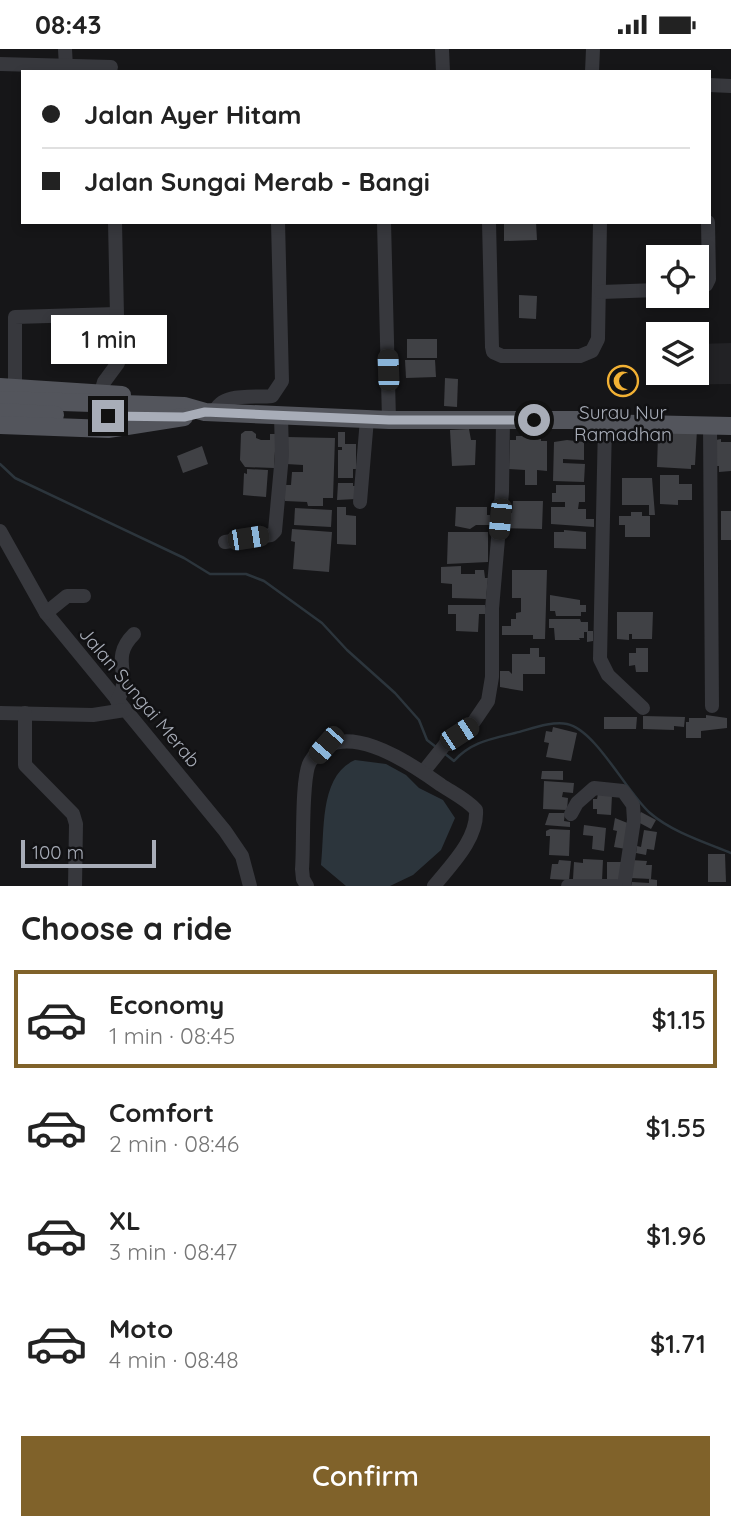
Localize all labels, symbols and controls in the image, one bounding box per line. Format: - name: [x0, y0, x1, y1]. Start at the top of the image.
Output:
- text: 08:43: [35, 8, 102, 41]
- text: Jalan Ayer Hitam: [84, 98, 302, 131]
- text: Jalan Sungai Merab - Bangi: [84, 165, 430, 198]
- map controls: [646, 245, 709, 385]
- button: locate: [646, 245, 709, 308]
- callout: 1 min: [50, 315, 166, 363]
- button: layers: [646, 322, 709, 385]
- text: 1 min: [81, 325, 137, 354]
- car: [377, 349, 400, 391]
- mosque icon: Surau Nur Ramadhan: [606, 364, 640, 398]
- route end: [92, 400, 124, 432]
- place label: Surau Nur Ramadhan: [574, 400, 672, 446]
- route start: [518, 404, 550, 436]
- car: [488, 497, 513, 541]
- car: [226, 524, 271, 552]
- street label: Jalan Sungai Merab: [74, 622, 206, 772]
- car: [436, 714, 483, 754]
- car: [305, 722, 348, 768]
- scale bar: [21, 837, 156, 869]
- text: 100 m: [32, 840, 84, 864]
- text: Choose a ride: [21, 908, 233, 948]
- icon: car: [25, 988, 88, 1051]
- text: Economy: [109, 988, 224, 1021]
- text: $1.15: [652, 1003, 706, 1036]
- text: 1 min · 08:45: [109, 1021, 235, 1050]
- icon: car: [25, 1096, 88, 1159]
- text: Comfort: [109, 1096, 214, 1129]
- text: $1.55: [646, 1111, 706, 1144]
- text: 2 min · 08:46: [109, 1129, 239, 1158]
- icon: car: [25, 1204, 88, 1267]
- text: XL: [109, 1204, 141, 1237]
- text: $1.96: [646, 1219, 706, 1252]
- text: 3 min · 08:47: [109, 1237, 237, 1266]
- icon: car: [25, 1312, 88, 1375]
- text: Moto: [109, 1312, 173, 1345]
- text: $1.71: [650, 1327, 706, 1360]
- text: 4 min · 08:48: [109, 1345, 239, 1374]
- button: Confirm: [21, 1436, 710, 1516]

